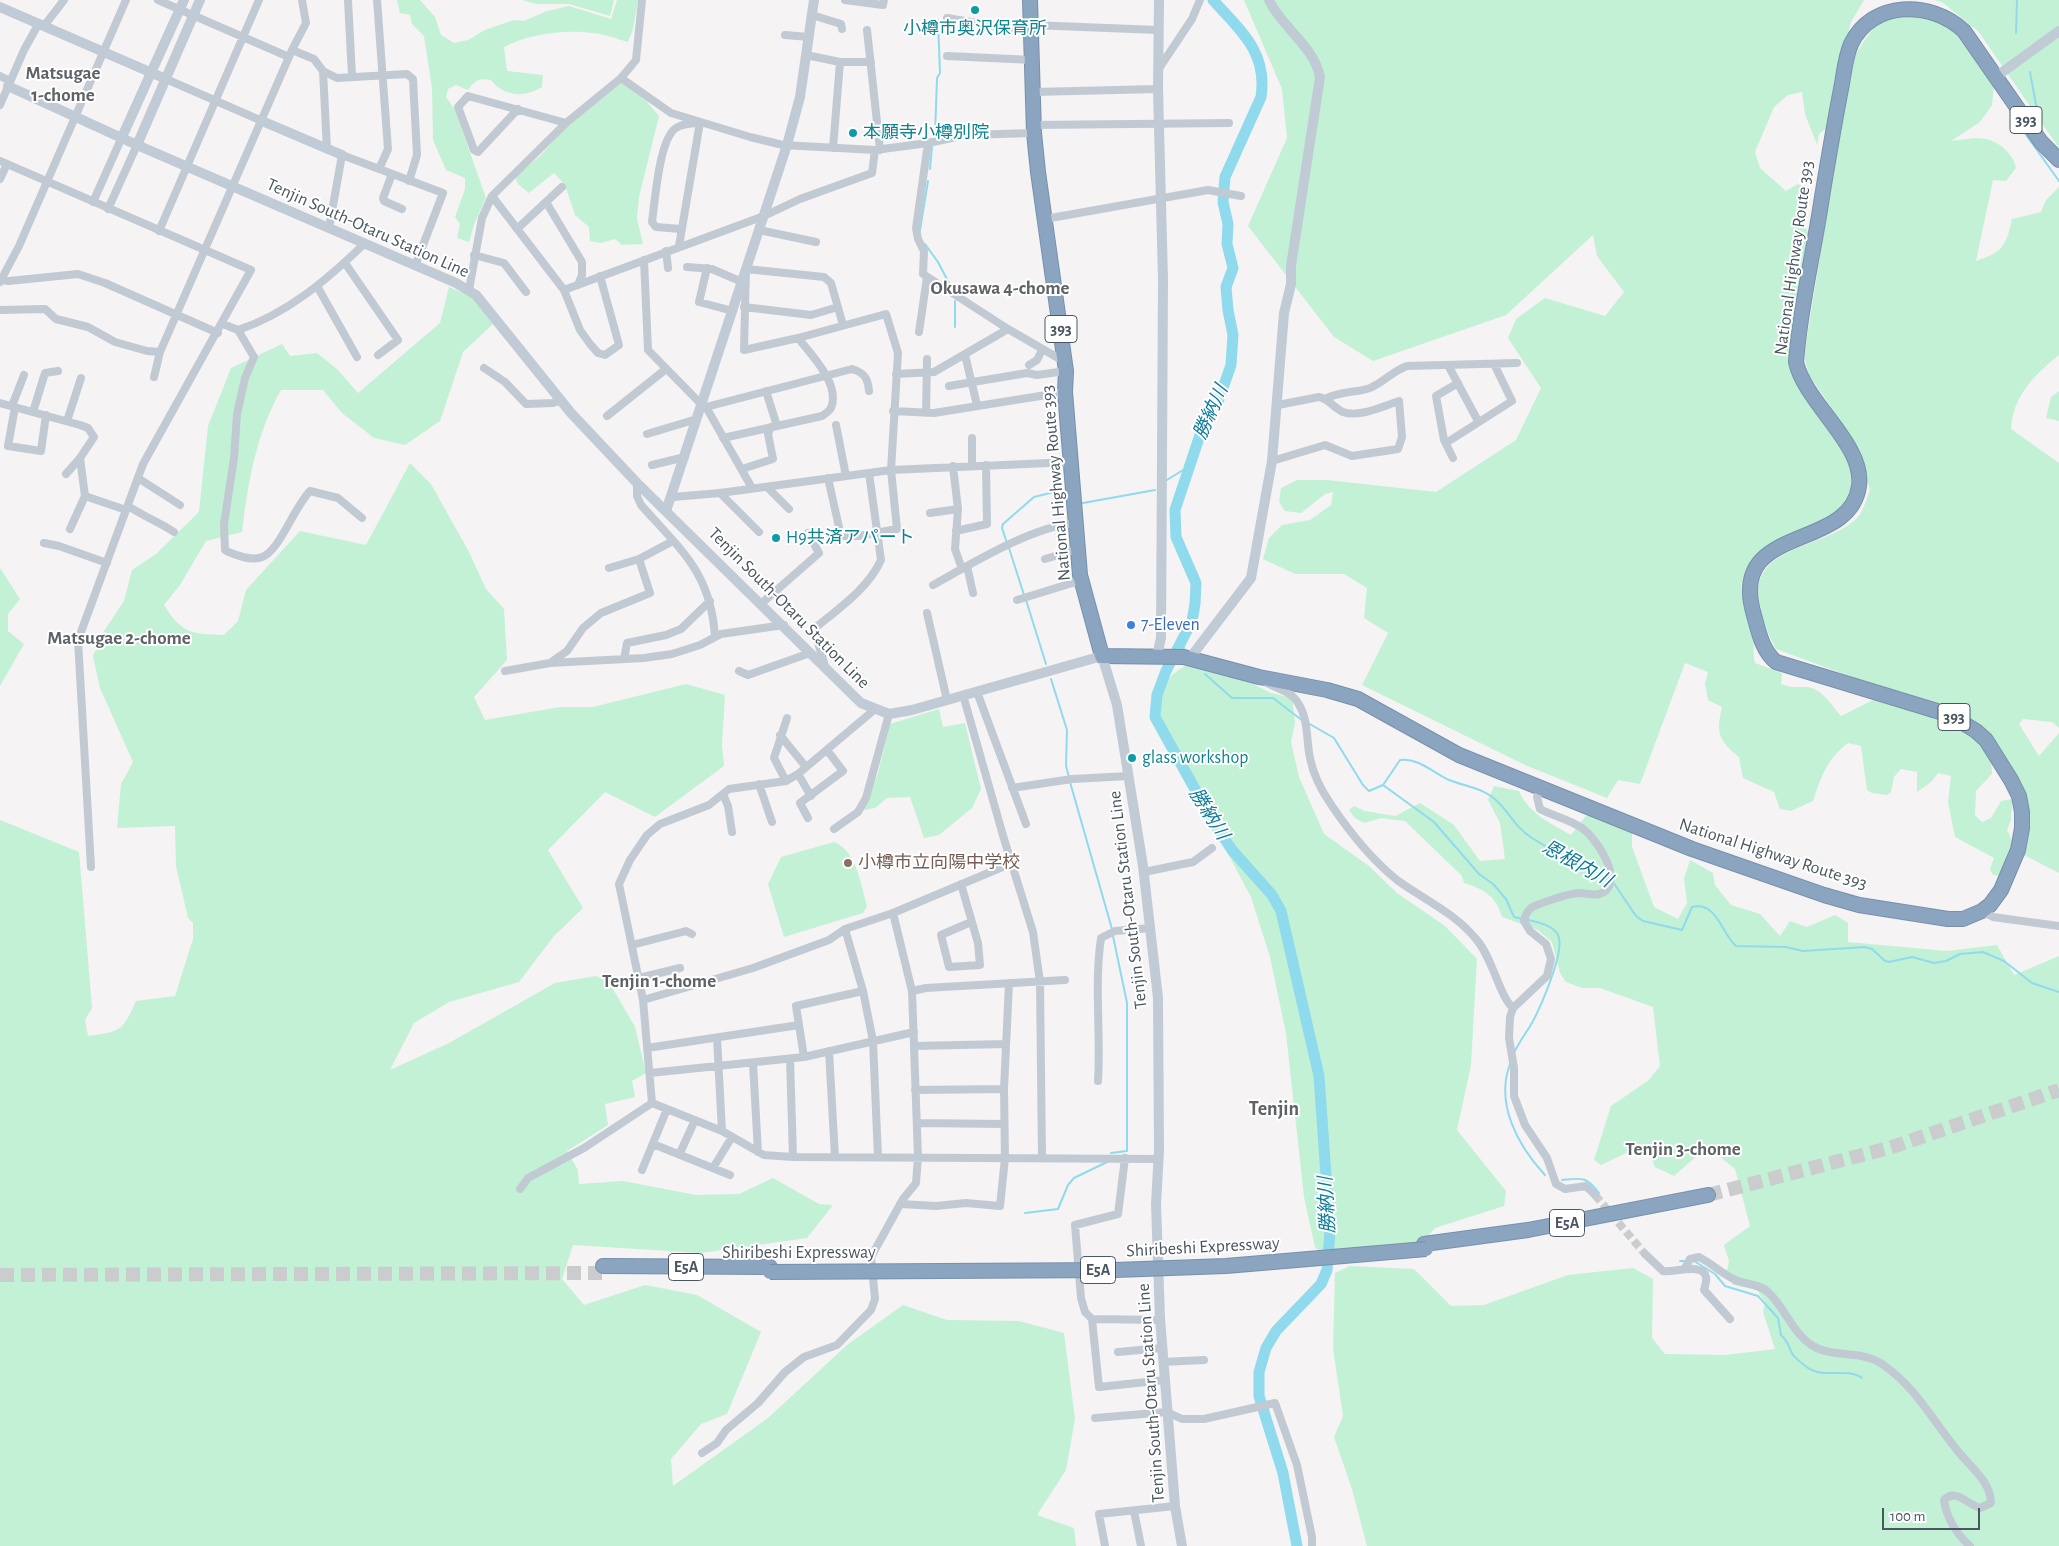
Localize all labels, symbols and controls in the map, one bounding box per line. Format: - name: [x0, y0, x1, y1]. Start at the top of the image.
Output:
- marker: 小樽市奥沢保育所: [969, 4, 981, 16]
- place label: 小樽市奥沢保育所: [903, 18, 1047, 40]
- district label: Matsugae 1-chome: [25, 62, 101, 106]
- road number: 393: [2010, 106, 2042, 134]
- place label: 本願寺小樽別院: [863, 122, 989, 144]
- marker: 本願寺小樽別院: [847, 127, 859, 139]
- street label: National Highway Route 393: [1770, 159, 1818, 357]
- street label: Tenjin South-Otaru Station Line: [263, 173, 473, 283]
- district label: Okusawa 4-chome: [930, 277, 1070, 299]
- road number: 393: [1045, 316, 1077, 342]
- water label: 勝納川: [1189, 381, 1233, 443]
- street label: National Highway Route 393: [1037, 384, 1075, 582]
- street label: Tenjin South-Otaru Station Line: [704, 523, 874, 693]
- place label: H9共済アパート: [786, 527, 915, 549]
- marker: H9共済アパート: [770, 532, 782, 544]
- place label: 7-Eleven: [1141, 614, 1200, 636]
- marker: 7-Eleven: [1125, 619, 1137, 631]
- district label: Matsugae 2-chome: [47, 627, 191, 649]
- road number: 393: [1938, 704, 1970, 730]
- place label: glass workshop: [1142, 747, 1248, 769]
- marker: glass workshop: [1126, 752, 1138, 764]
- water label: 勝納川: [1184, 784, 1234, 844]
- street label: Tenjin South-Otaru Station Line: [1104, 790, 1152, 1010]
- street label: National Highway Route 393: [1676, 813, 1870, 895]
- water label: 恩根内川: [1538, 836, 1616, 892]
- place label: 小樽市立向陽中学校: [858, 852, 1020, 874]
- marker: 小樽市立向陽中学校: [842, 857, 854, 869]
- district label: Tenjin 1-chome: [602, 970, 716, 992]
- district label: Tenjin: [1249, 1097, 1299, 1121]
- district label: Tenjin 3-chome: [1625, 1138, 1741, 1160]
- water label: 勝納川: [1314, 1176, 1340, 1234]
- road number: E5A: [1550, 1210, 1584, 1236]
- street label: Shiribeshi Expressway: [1126, 1232, 1280, 1262]
- street label: Shiribeshi Expressway: [722, 1242, 876, 1264]
- road number: E5A: [668, 1254, 704, 1280]
- road number: E5A: [1080, 1256, 1116, 1284]
- street label: Tenjin South-Otaru Station Line: [1133, 1283, 1169, 1503]
- scale bar: [1884, 1498, 1982, 1530]
- text: 100 m: [1890, 1509, 1925, 1524]

